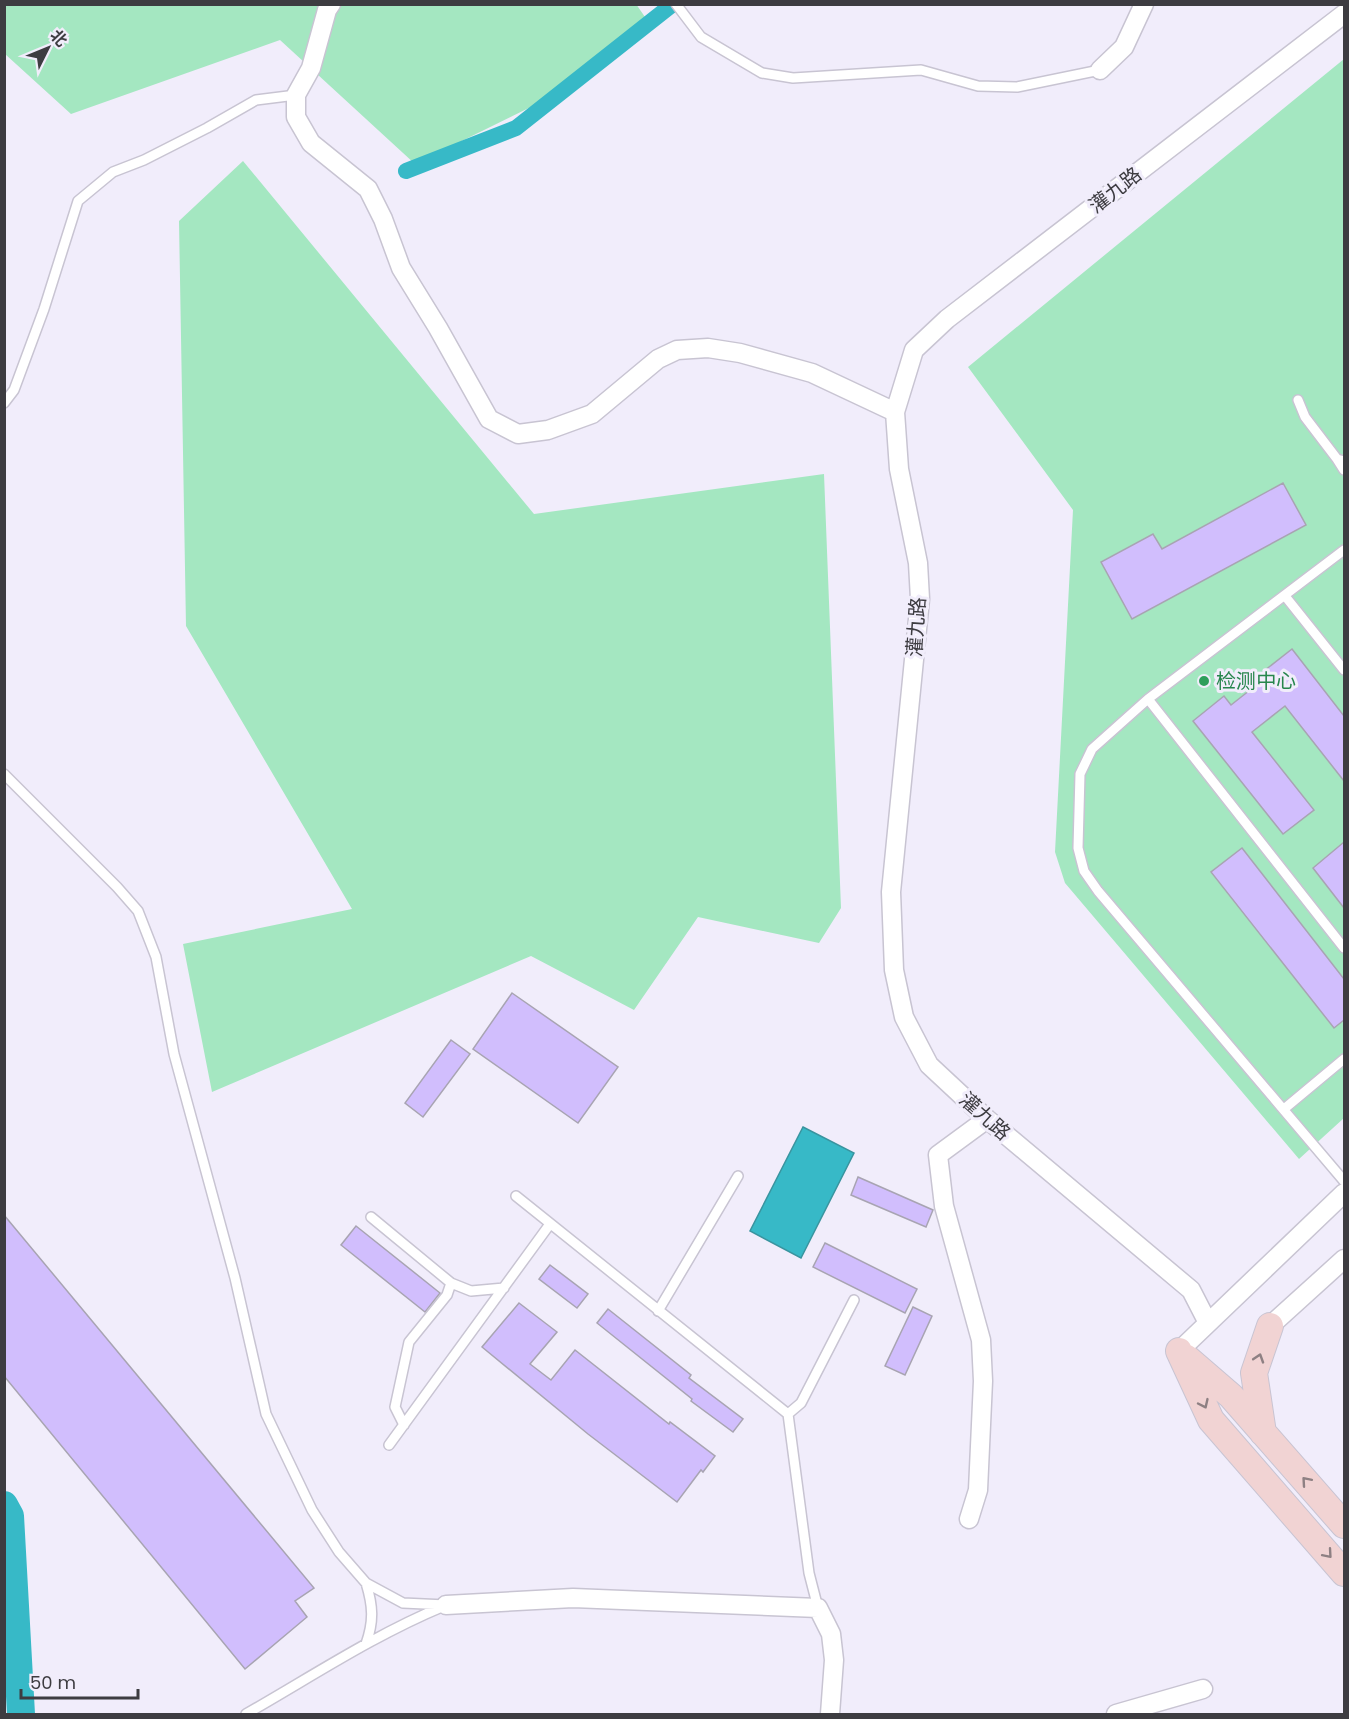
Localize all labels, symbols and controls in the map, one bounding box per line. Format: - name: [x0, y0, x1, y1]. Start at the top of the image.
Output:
- north arrow: [18, 18, 78, 78]
- text: 北: [45, 24, 72, 52]
- street label: 灌九路: [1083, 160, 1147, 220]
- street label: 灌九路: [900, 596, 932, 658]
- place label: 检测中心: [1216, 667, 1296, 695]
- marker: 检测中心: [1197, 674, 1211, 688]
- street label: 灌九路: [953, 1086, 1017, 1146]
- one-way arrow: [1252, 1353, 1265, 1364]
- one-way arrow: [1196, 1398, 1208, 1409]
- one-way arrow: [1302, 1478, 1313, 1488]
- one-way arrow: [1321, 1547, 1332, 1558]
- scale bar: [21, 1662, 138, 1700]
- text: 50 m: [30, 1670, 76, 1695]

